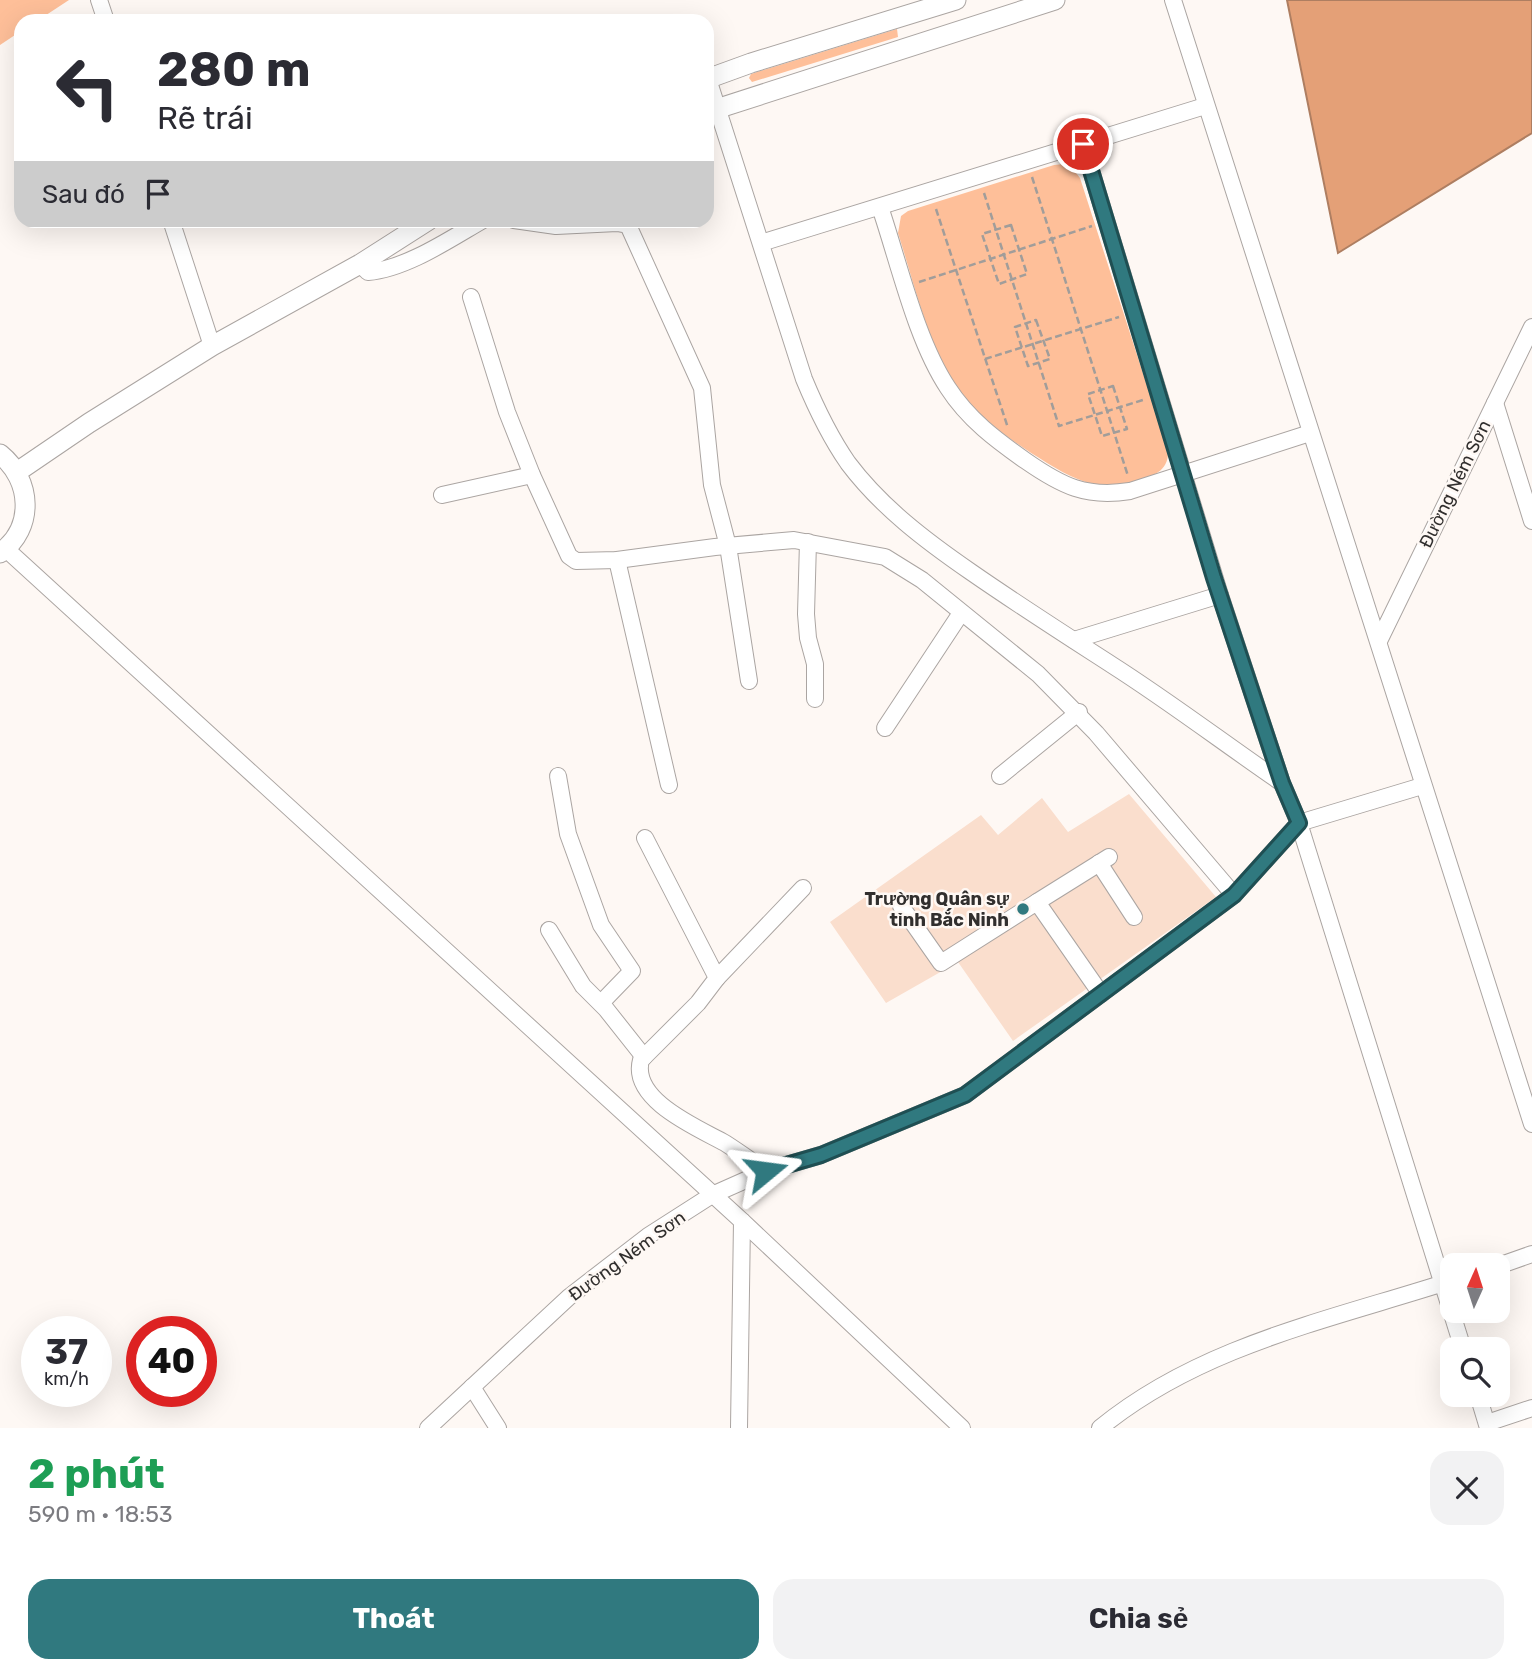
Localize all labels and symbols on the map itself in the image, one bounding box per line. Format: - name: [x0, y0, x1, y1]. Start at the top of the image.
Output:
- pin: [1053, 114, 1113, 174]
- street label: Đường Ném Sơn: [1415, 417, 1495, 551]
- place label: Trường Quân sự tỉnh Bắc Ninh: [864, 888, 1010, 931]
- marker: Trường Quân sự tỉnh Bắc Ninh: [1015, 901, 1031, 917]
- position arrow: [729, 1134, 803, 1208]
- street label: Đường Ném Sơn: [564, 1206, 690, 1306]
- north arrow: [1440, 1253, 1510, 1323]
- speed limit sign: 40: [126, 1316, 217, 1407]

